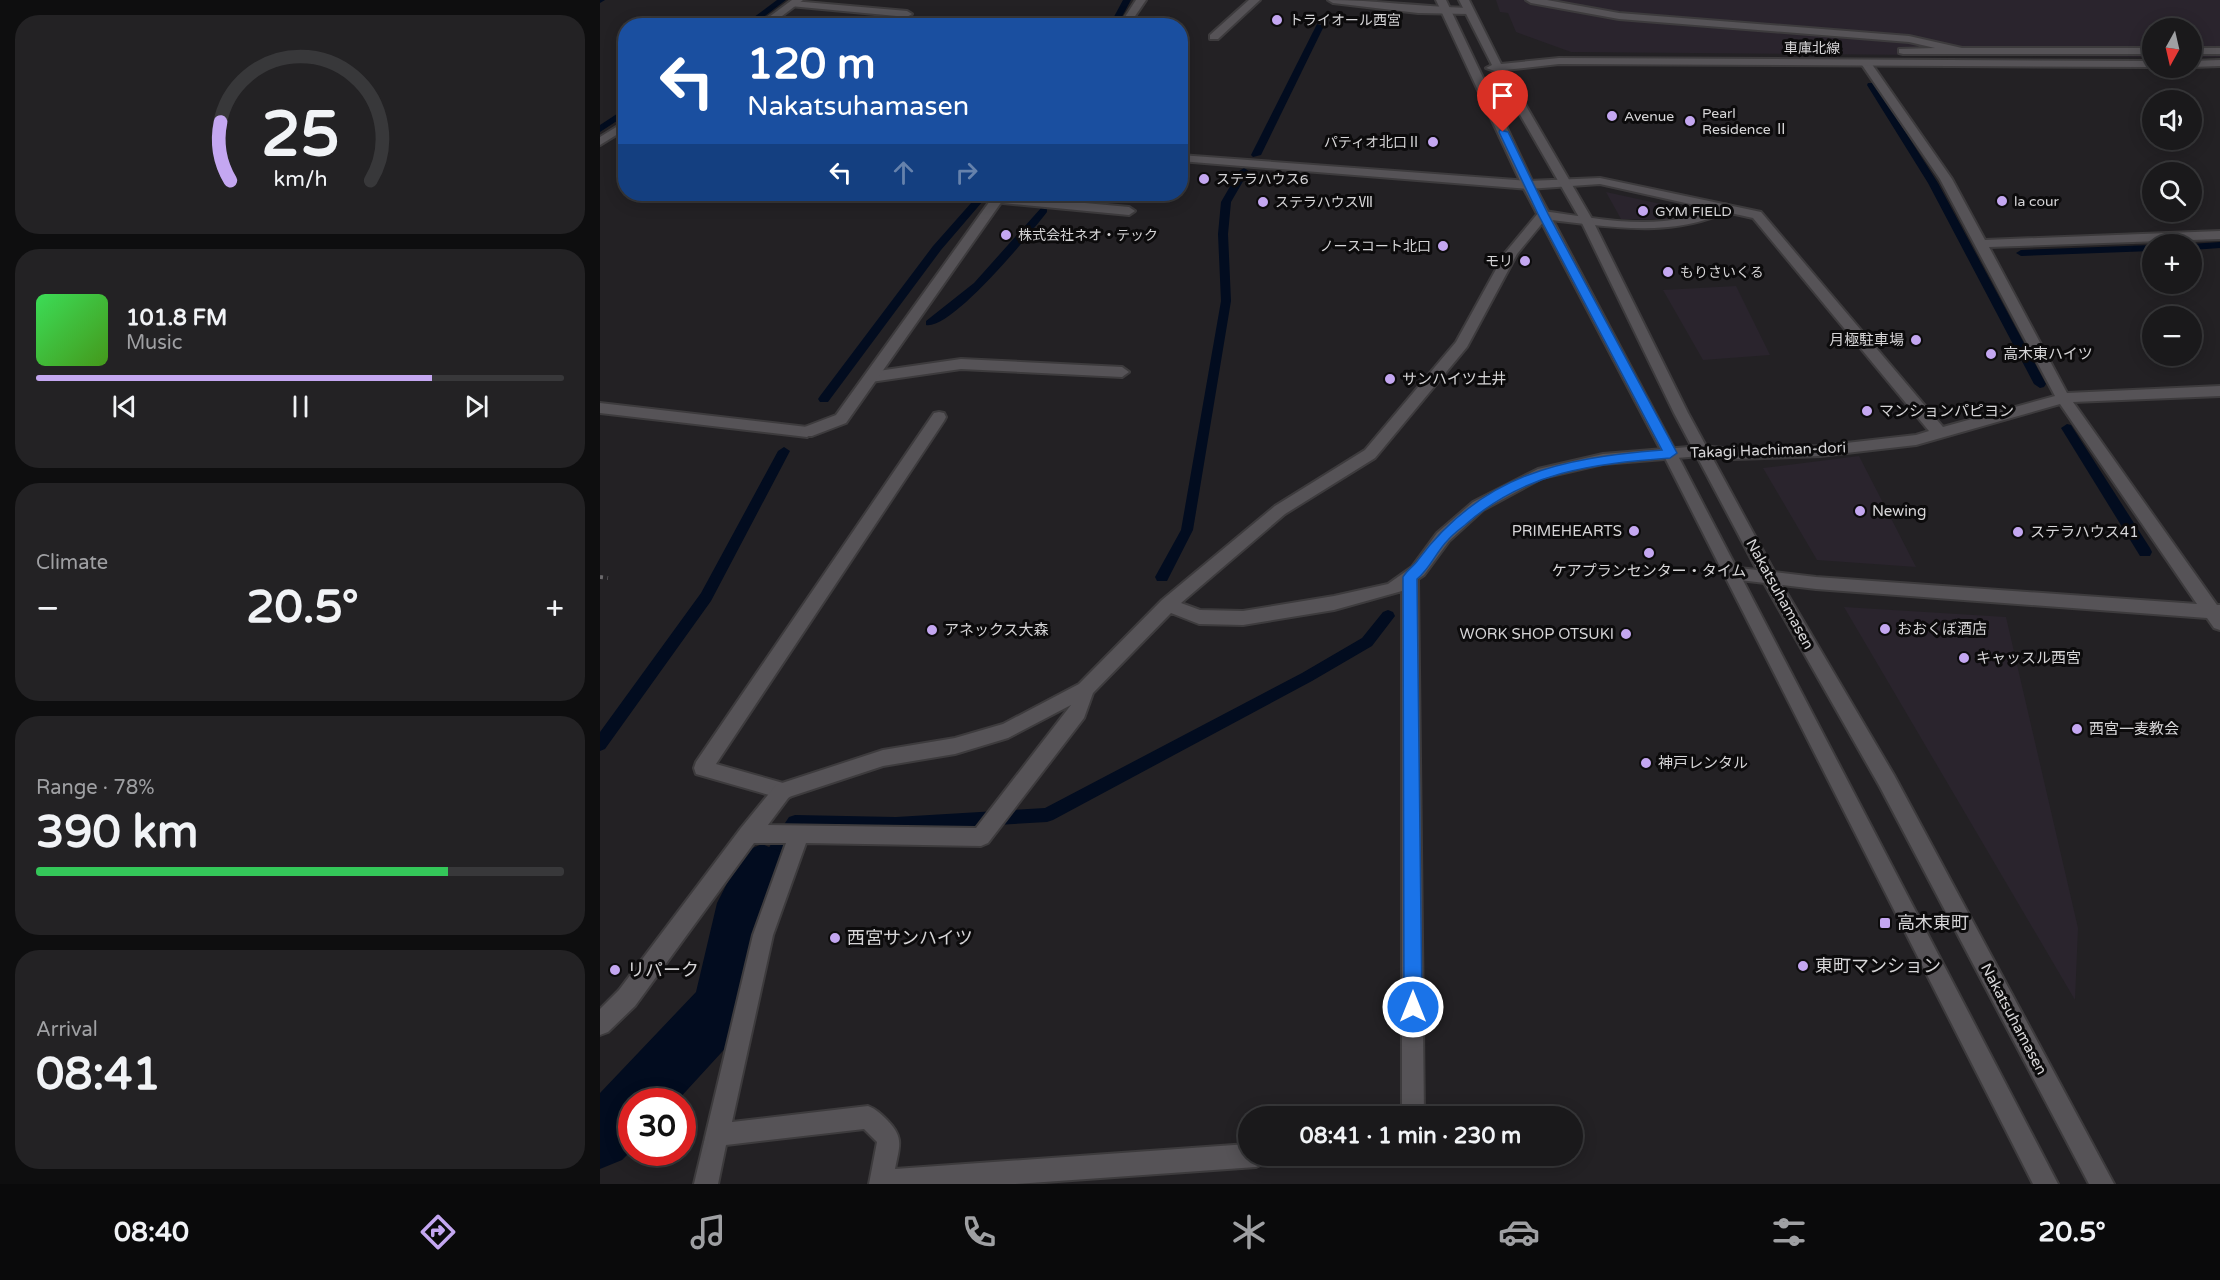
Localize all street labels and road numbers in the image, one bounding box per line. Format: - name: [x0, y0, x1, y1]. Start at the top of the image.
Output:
- street label: 車庫北線: [1784, 40, 1840, 57]
- street label: Takagi Hachiman-dori: [1690, 438, 1846, 462]
- street label: Nakatsuhamasen: [1742, 536, 1818, 652]
- street label: Nakatsuhamasen: [1977, 960, 2051, 1078]

